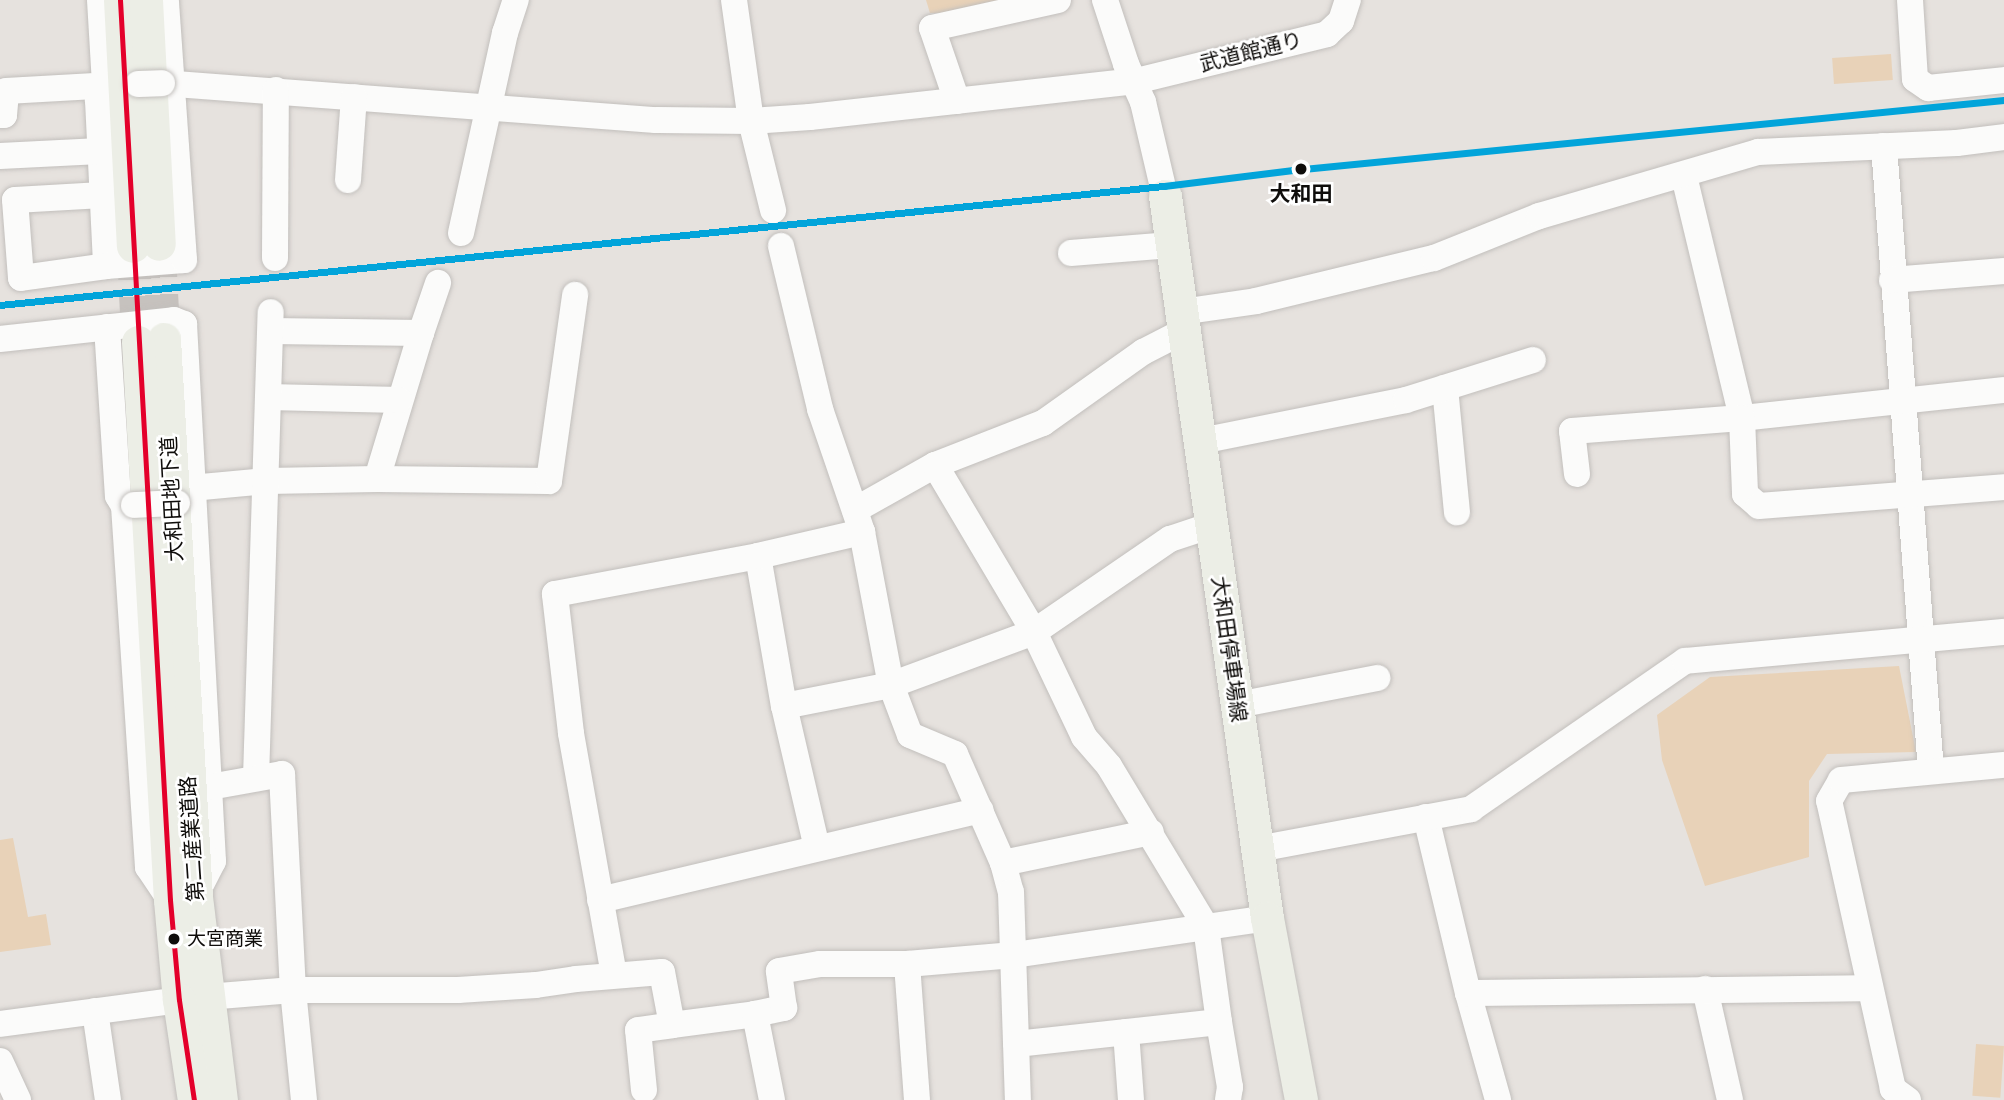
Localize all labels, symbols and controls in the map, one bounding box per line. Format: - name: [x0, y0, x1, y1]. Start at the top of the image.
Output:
- street label: 武道館通り: [1197, 27, 1305, 77]
- marker: 大和田: [1291, 159, 1311, 179]
- place label: 大和田: [1270, 181, 1332, 207]
- street label: 大和田地下道: [156, 435, 188, 563]
- street label: 大和田停車場線: [1206, 574, 1252, 724]
- street label: 第二産業道路: [175, 775, 209, 903]
- place label: 大宮商業: [187, 928, 263, 950]
- marker: 大宮商業: [167, 932, 181, 946]

